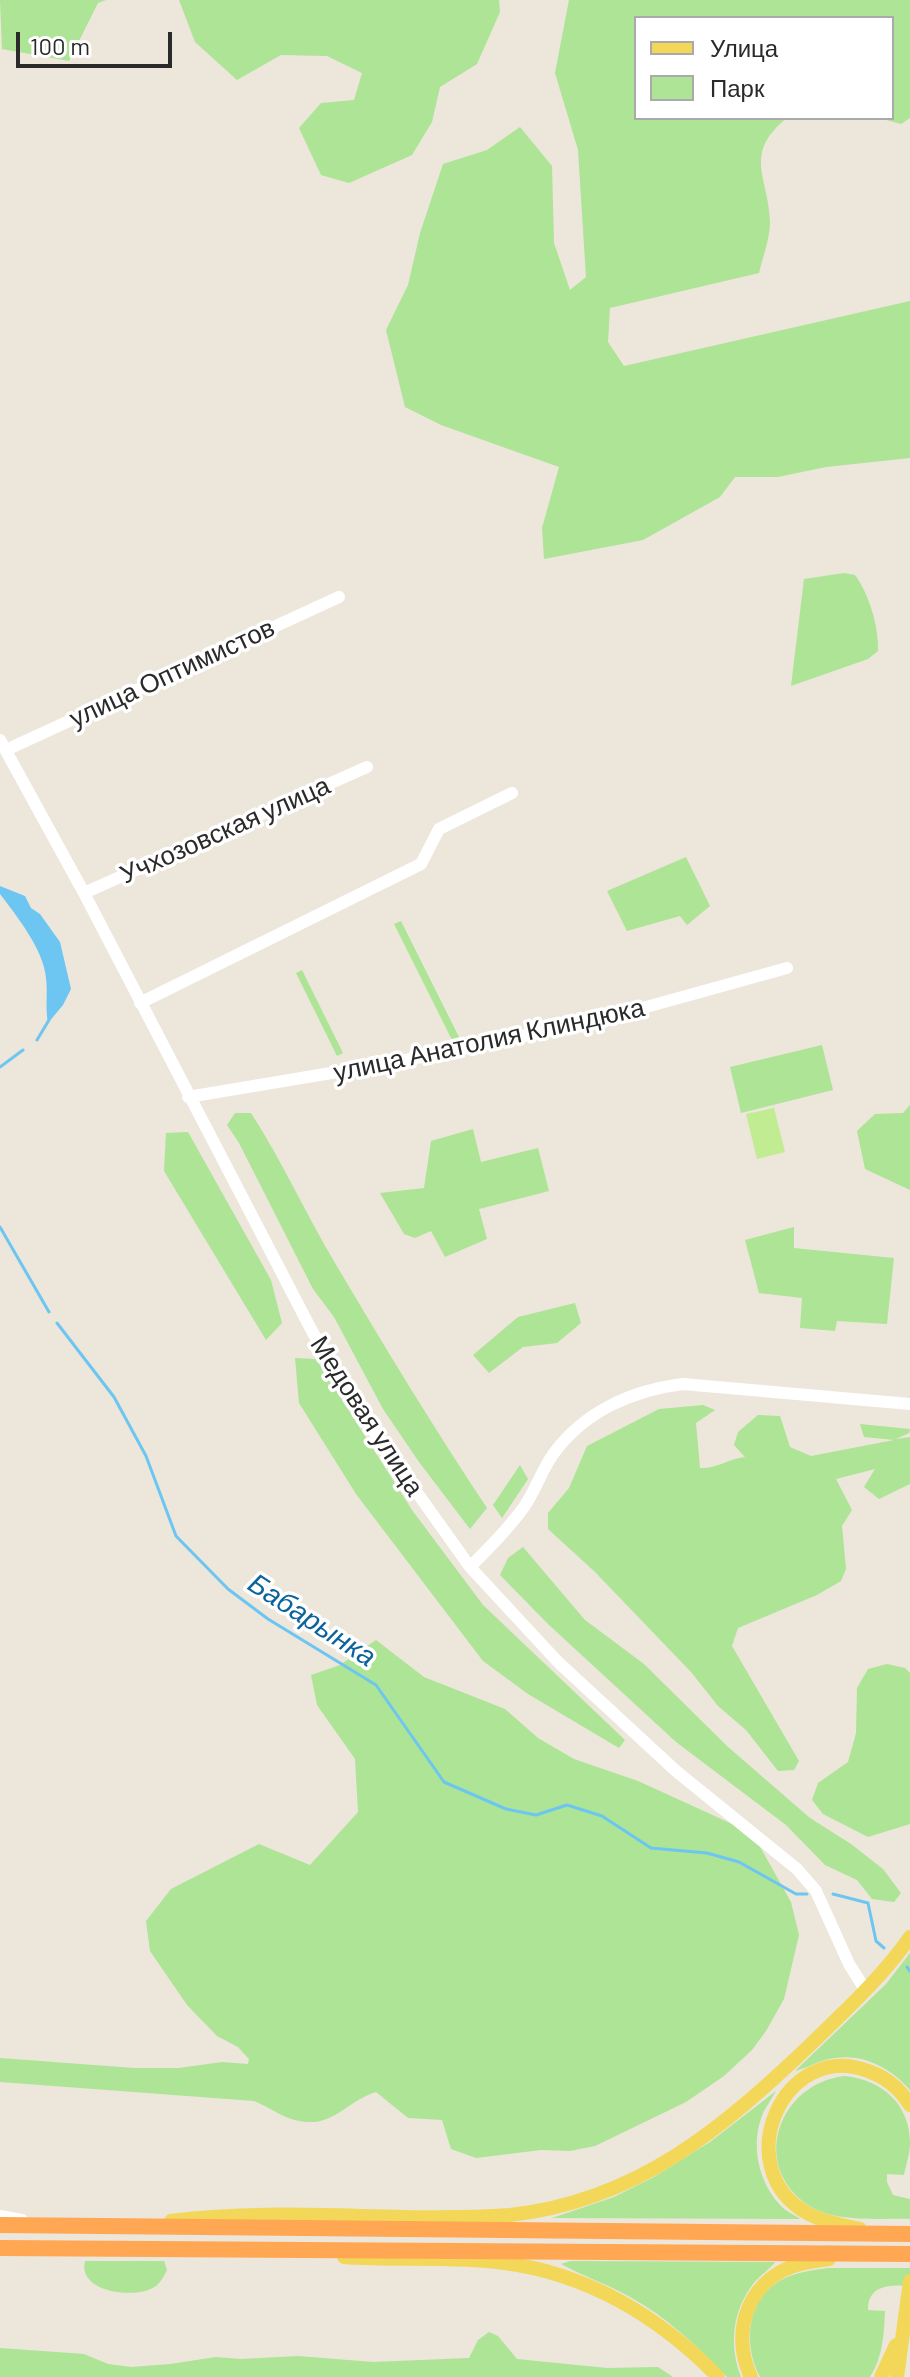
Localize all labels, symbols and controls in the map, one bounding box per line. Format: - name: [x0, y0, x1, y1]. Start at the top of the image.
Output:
- scale bar: [20, 16, 176, 66]
- legend: [634, 16, 894, 120]
- text: 100 m: [30, 31, 90, 60]
- text: Улица: [710, 33, 778, 62]
- text: Парк: [710, 73, 764, 102]
- street label: улица Оптимистов: [64, 612, 280, 734]
- street label: Учхозовская улица: [115, 770, 335, 890]
- street label: улица Анатолия Клиндюка: [331, 992, 647, 1088]
- street label: Медовая улица: [304, 1330, 430, 1502]
- water label: Бабарынка: [242, 1566, 382, 1674]

